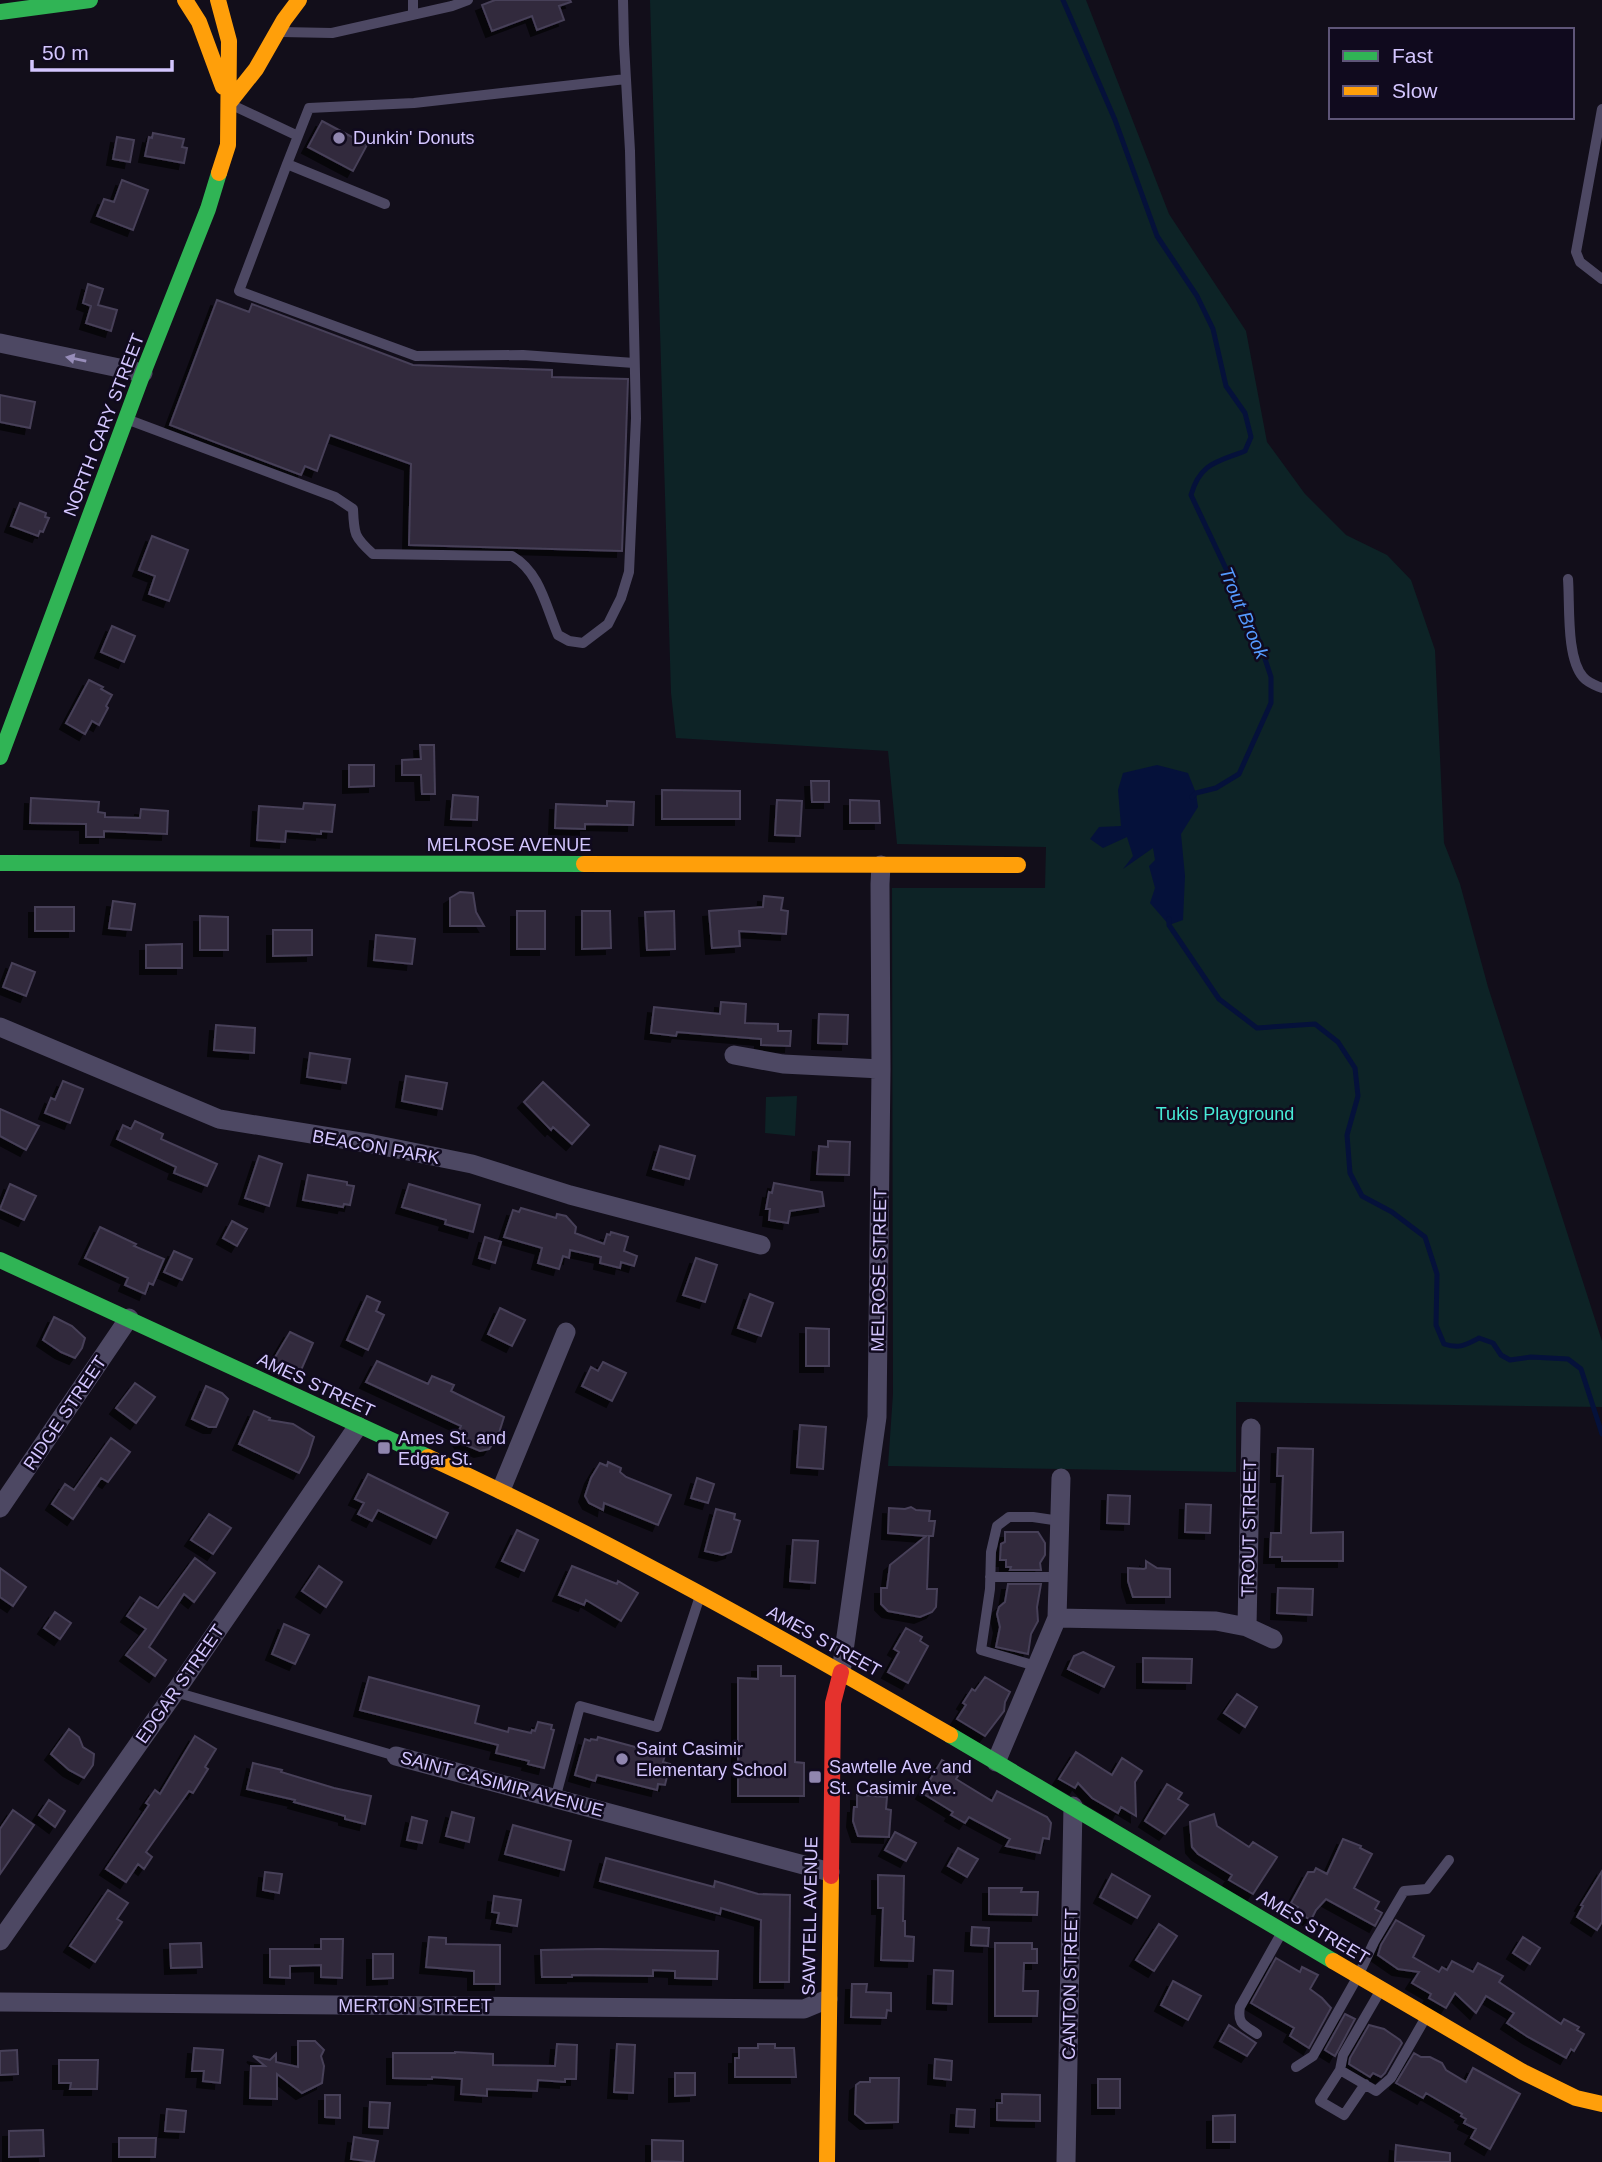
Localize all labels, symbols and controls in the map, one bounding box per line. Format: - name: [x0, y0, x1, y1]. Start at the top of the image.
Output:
- scale bar: [32, 28, 172, 72]
- legend: [1329, 28, 1574, 119]
- text: 50 m: [42, 41, 89, 64]
- text: Fast: [1392, 44, 1433, 67]
- text: Slow: [1392, 79, 1438, 102]
- place label: Dunkin' Donuts: [353, 128, 475, 148]
- marker: Dunkin' Donuts: [331, 130, 347, 146]
- street label: NORTH CARY STREET: [60, 331, 148, 519]
- one-way arrow: [65, 354, 87, 365]
- water label: Trout Brook: [1215, 564, 1273, 664]
- street label: MELROSE AVENUE: [427, 835, 591, 855]
- park label: Tukis Playground: [1156, 1104, 1294, 1124]
- street label: BEACON PARK: [311, 1126, 441, 1168]
- street label: MELROSE STREET: [868, 1188, 890, 1352]
- street label: AMES STREET: [254, 1349, 378, 1421]
- street label: RIDGE STREET: [20, 1352, 110, 1474]
- place label: Ames St. and Edgar St.: [398, 1428, 506, 1469]
- marker: Ames St. and Edgar St.: [376, 1440, 392, 1456]
- street label: TROUT STREET: [1238, 1459, 1260, 1597]
- street label: AMES STREET: [764, 1601, 884, 1681]
- street label: EDGAR STREET: [132, 1621, 228, 1747]
- place label: Saint Casimir Elementary School: [636, 1739, 787, 1780]
- street label: SAINT CASIMIR AVENUE: [398, 1747, 606, 1821]
- marker: Saint Casimir Elementary School: [614, 1751, 630, 1767]
- place label: Sawtelle Ave. and St. Casimir Ave.: [829, 1757, 972, 1798]
- marker: Sawtelle Ave. and St. Casimir Ave.: [807, 1769, 823, 1785]
- street label: SAWTELL AVENUE: [799, 1836, 821, 1996]
- street label: AMES STREET: [1253, 1886, 1373, 1968]
- street label: CANTON STREET: [1059, 1908, 1081, 2060]
- street label: MERTON STREET: [338, 1996, 492, 2016]

